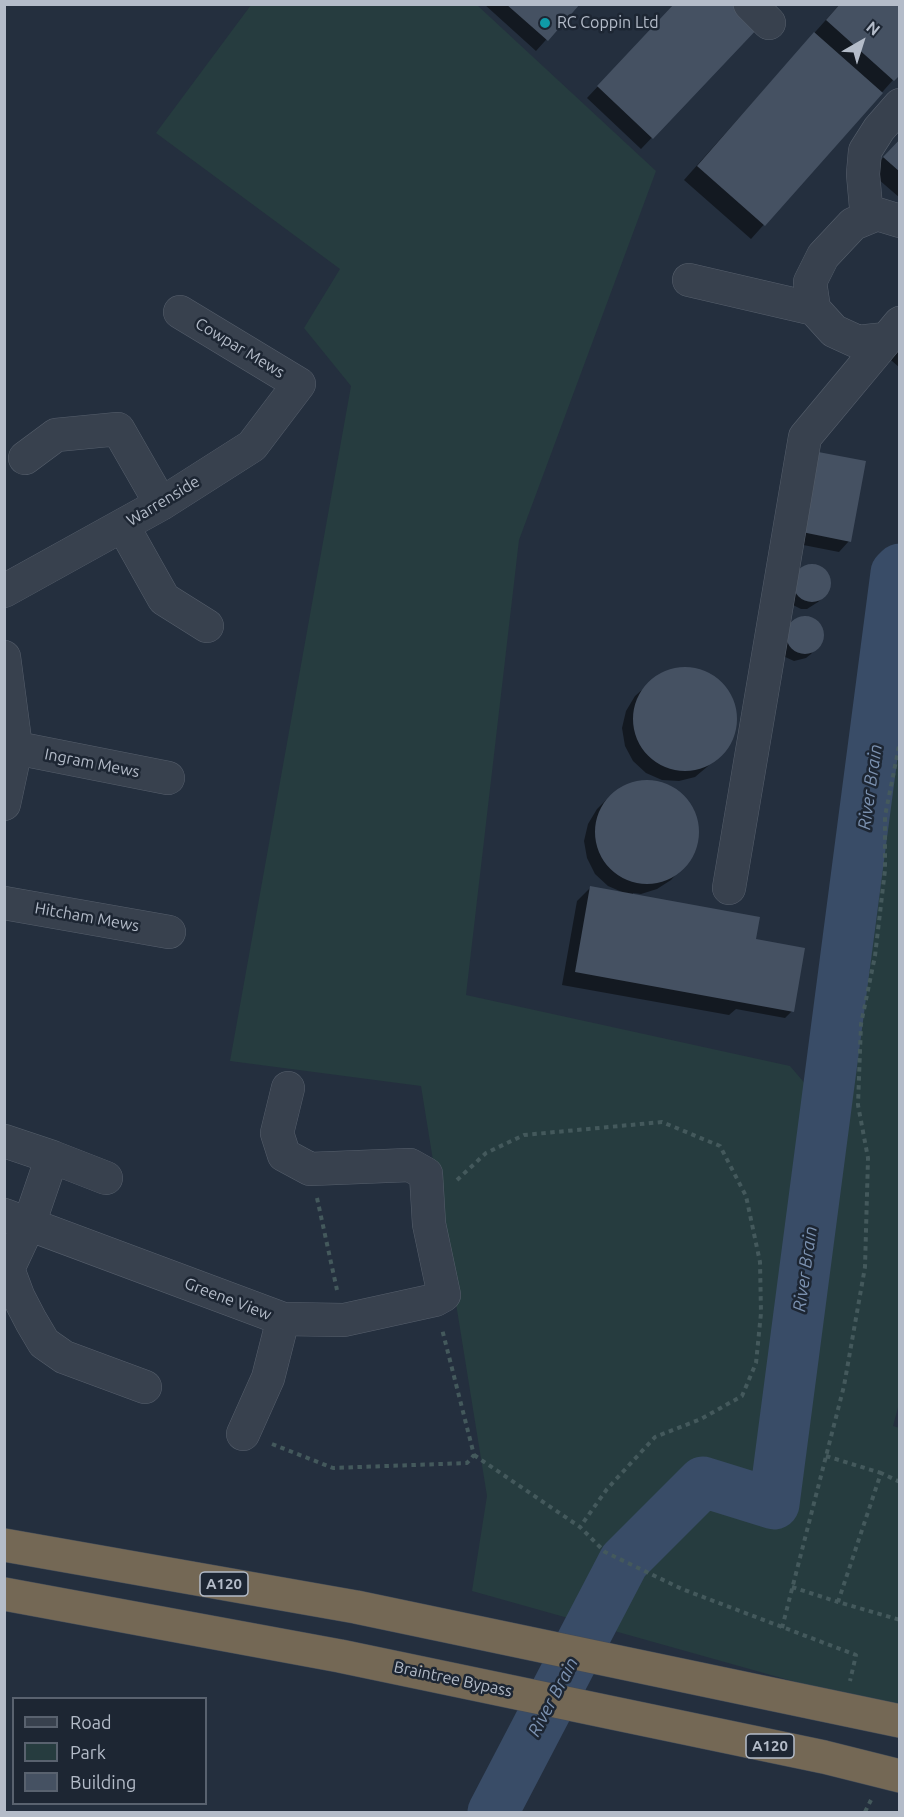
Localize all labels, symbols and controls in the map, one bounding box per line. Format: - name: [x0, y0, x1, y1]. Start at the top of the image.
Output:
- north arrow: [832, 12, 892, 72]
- place label: RC Coppin Ltd: [557, 13, 659, 33]
- marker: RC Coppin Ltd: [538, 16, 552, 30]
- text: N: [863, 17, 884, 39]
- street label: Cowpar Mews: [192, 314, 288, 382]
- street label: Warrenside: [123, 472, 203, 530]
- water label: River Brain: [853, 743, 887, 831]
- street label: Ingram Mews: [43, 744, 141, 782]
- street label: Hitcham Mews: [33, 898, 141, 936]
- water label: River Brain: [788, 1225, 822, 1313]
- street label: Greene View: [182, 1274, 274, 1324]
- road number: A120: [200, 1572, 248, 1596]
- water label: River Brain: [523, 1654, 583, 1740]
- street label: Braintree Bypass: [392, 1657, 514, 1701]
- legend: [12, 1697, 207, 1805]
- text: Road: [70, 1712, 112, 1732]
- road number: A120: [746, 1734, 794, 1758]
- text: Park: [70, 1742, 106, 1762]
- text: Building: [70, 1772, 136, 1792]

